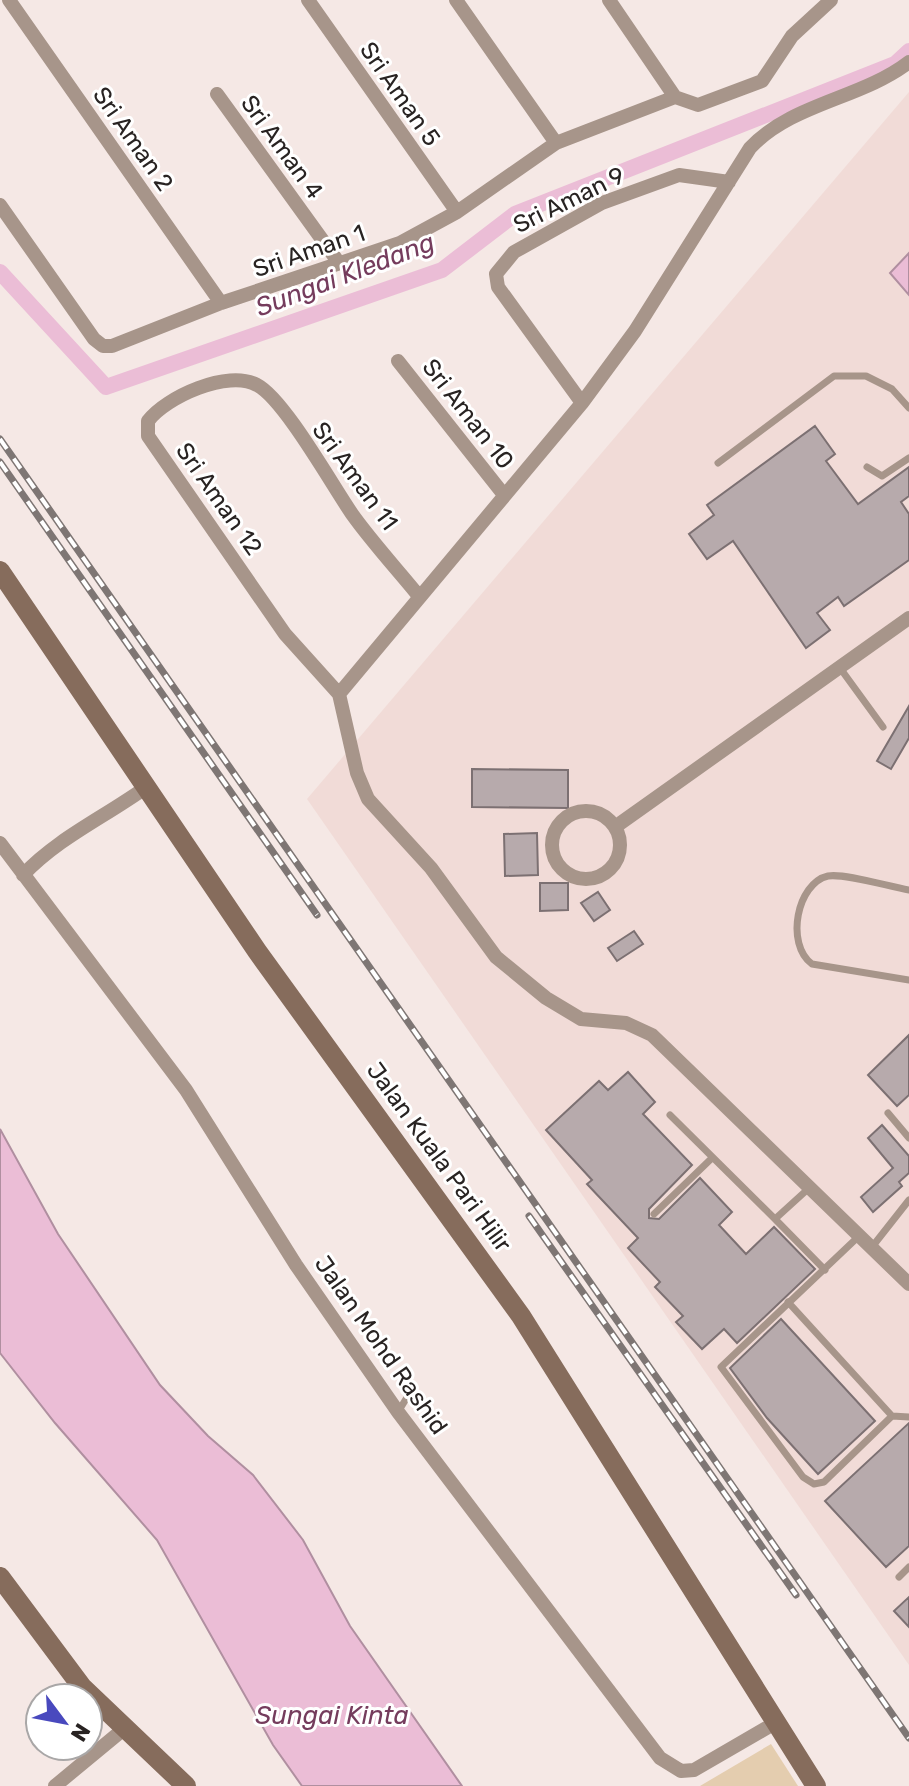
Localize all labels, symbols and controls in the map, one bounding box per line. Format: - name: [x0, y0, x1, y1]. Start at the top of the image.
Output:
- street label: Sri Aman 5: [354, 37, 446, 151]
- street label: Sri Aman 2: [87, 82, 179, 196]
- street label: Sri Aman 4: [235, 90, 329, 204]
- street label: Sri Aman 9: [509, 161, 629, 239]
- street label: Sri Aman 1: [249, 219, 369, 283]
- water label: Sungai Kledang: [251, 227, 439, 323]
- street label: Sri Aman 10: [416, 353, 520, 475]
- street label: Sri Aman 11: [306, 417, 404, 535]
- street label: Sri Aman 12: [170, 437, 268, 561]
- street label: Jalan Kuala Pari Hilir: [361, 1057, 517, 1257]
- street label: Jalan Mohd Rashid: [309, 1250, 453, 1440]
- north arrow: [24, 1682, 104, 1762]
- water label: Sungai Kinta: [255, 1700, 409, 1731]
- text: N: [65, 1718, 96, 1746]

